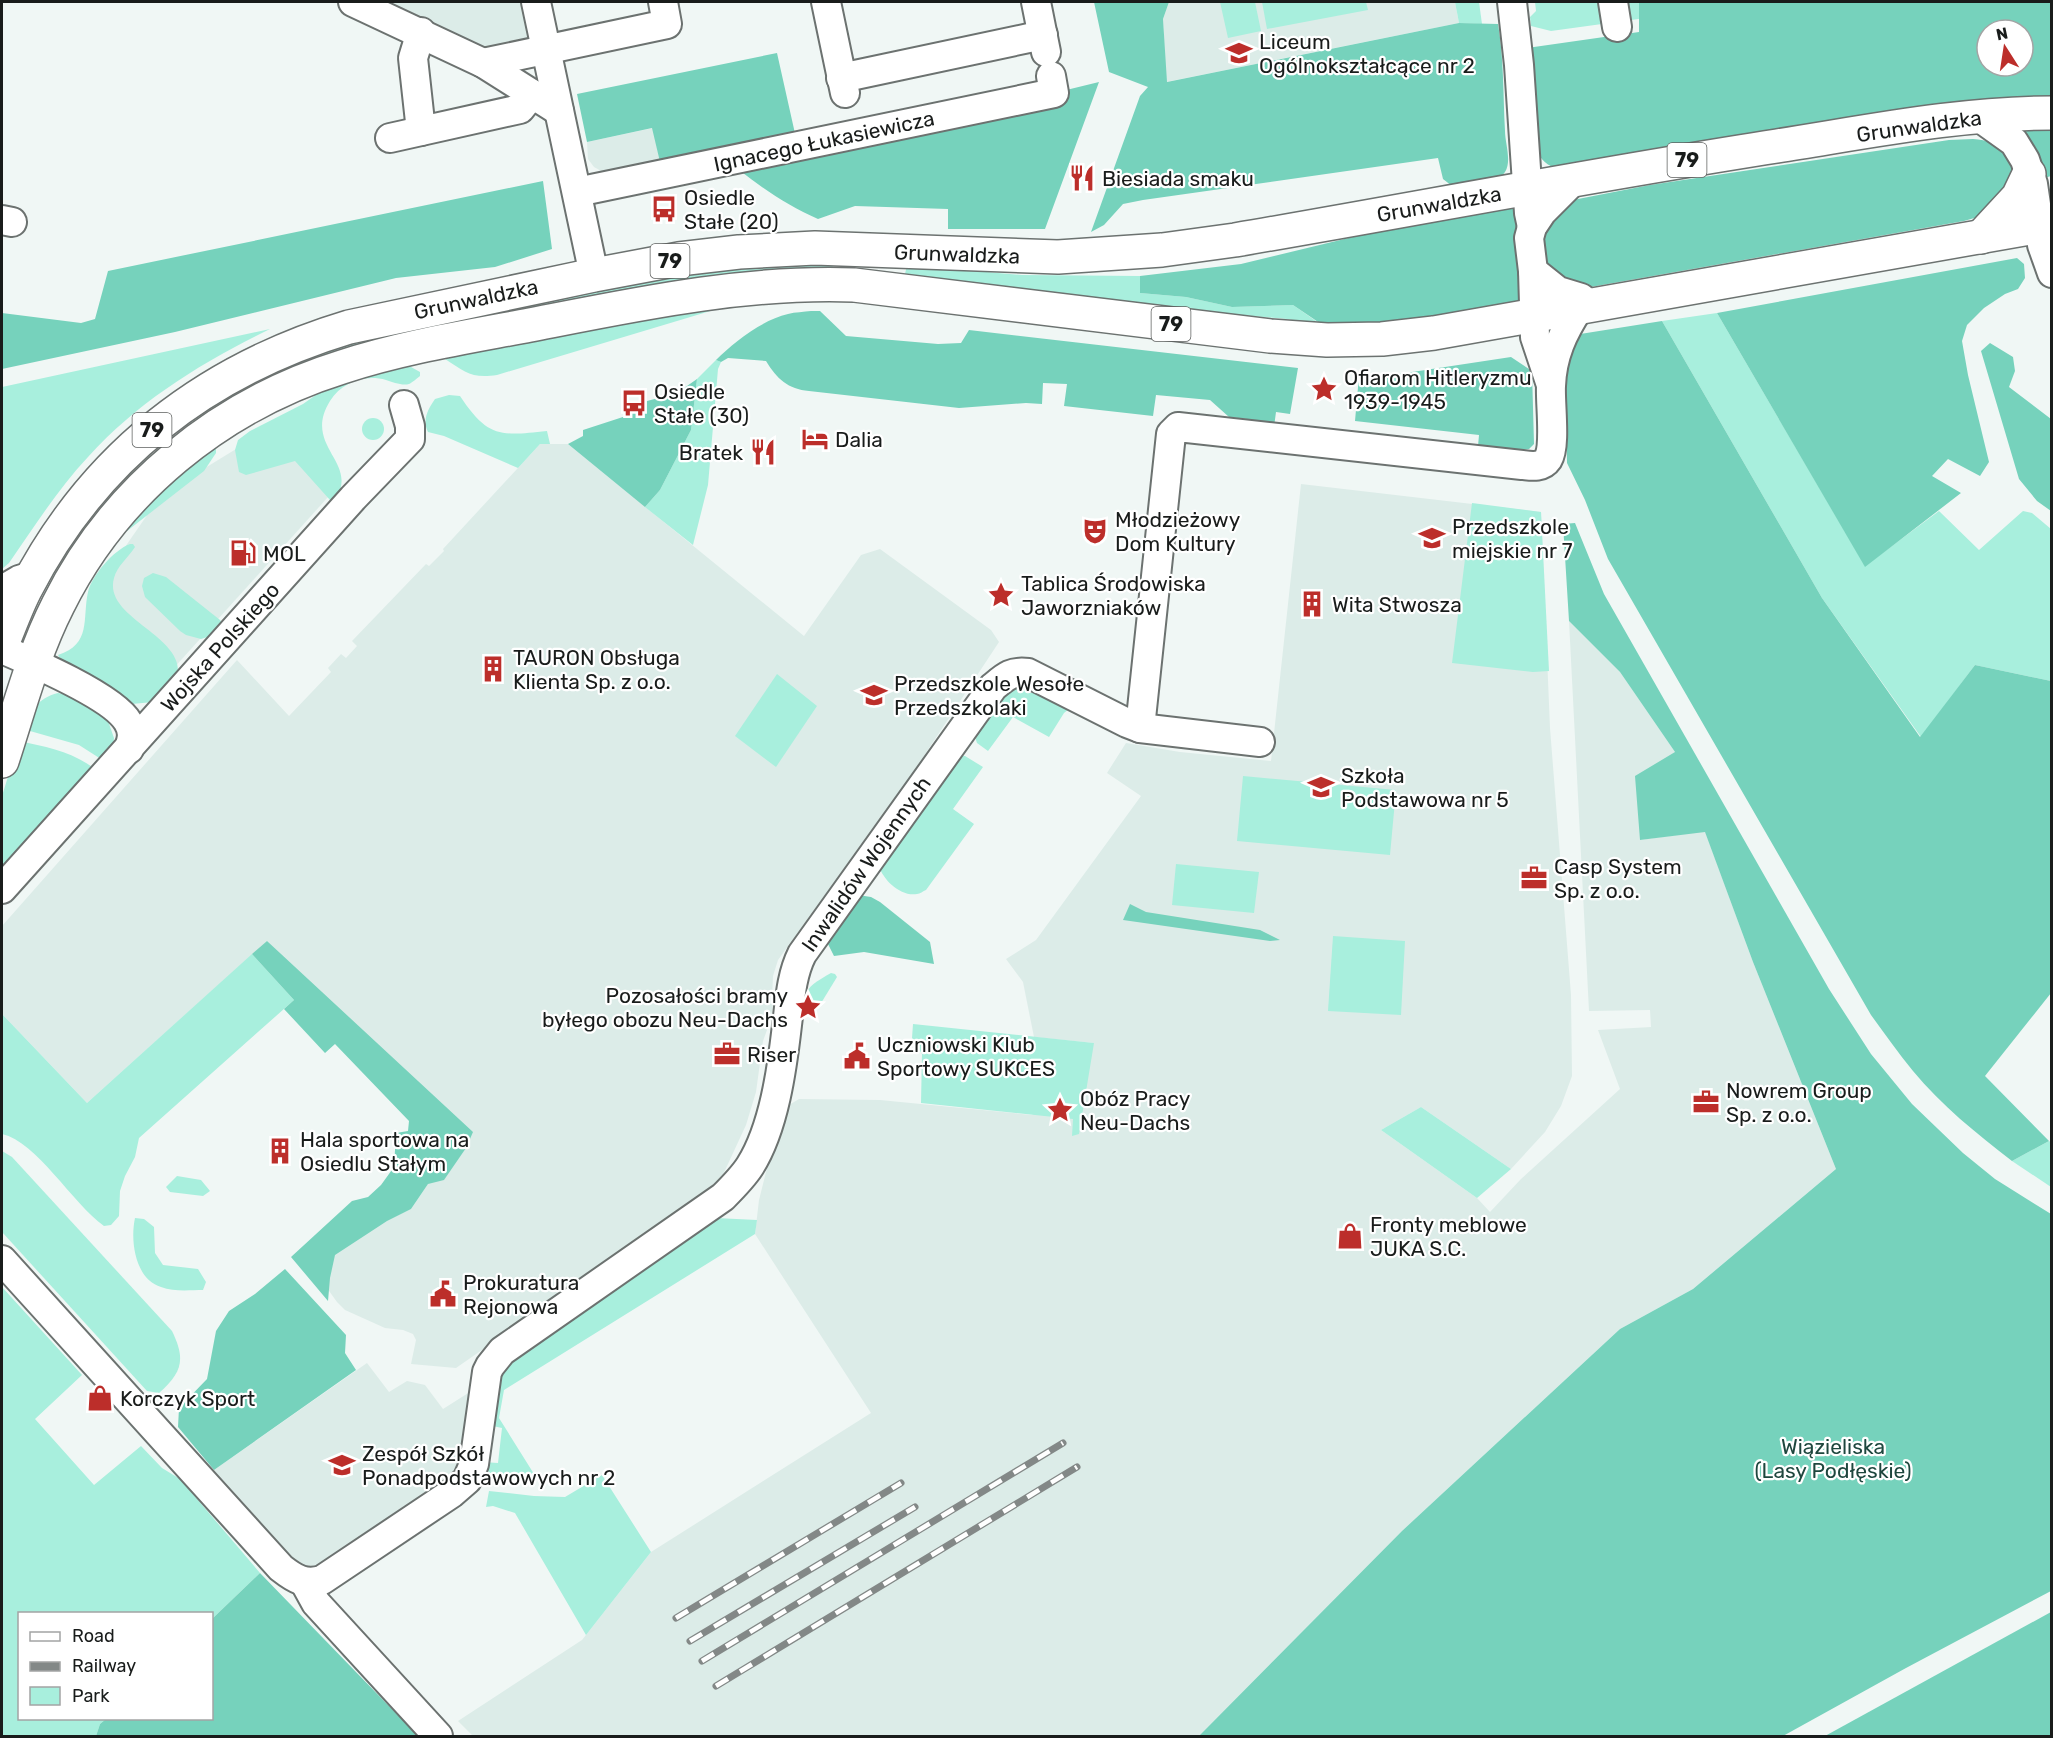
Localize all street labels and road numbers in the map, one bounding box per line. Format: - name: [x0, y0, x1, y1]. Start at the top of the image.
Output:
- street label: Ignacego Łukasiewicza: [711, 105, 937, 177]
- street label: Grunwaldzka: [1855, 105, 1983, 147]
- road number: 79: [1668, 143, 1706, 177]
- street label: Grunwaldzka: [1375, 181, 1503, 227]
- street label: Grunwaldzka: [894, 239, 1020, 269]
- road number: 79: [650, 244, 690, 278]
- street label: Grunwaldzka: [412, 274, 540, 324]
- road number: 79: [1152, 307, 1190, 341]
- road number: 79: [132, 413, 172, 447]
- street label: Wojska Polskiego: [155, 577, 285, 717]
- street label: Inwalidów Wojennych: [796, 772, 936, 956]

